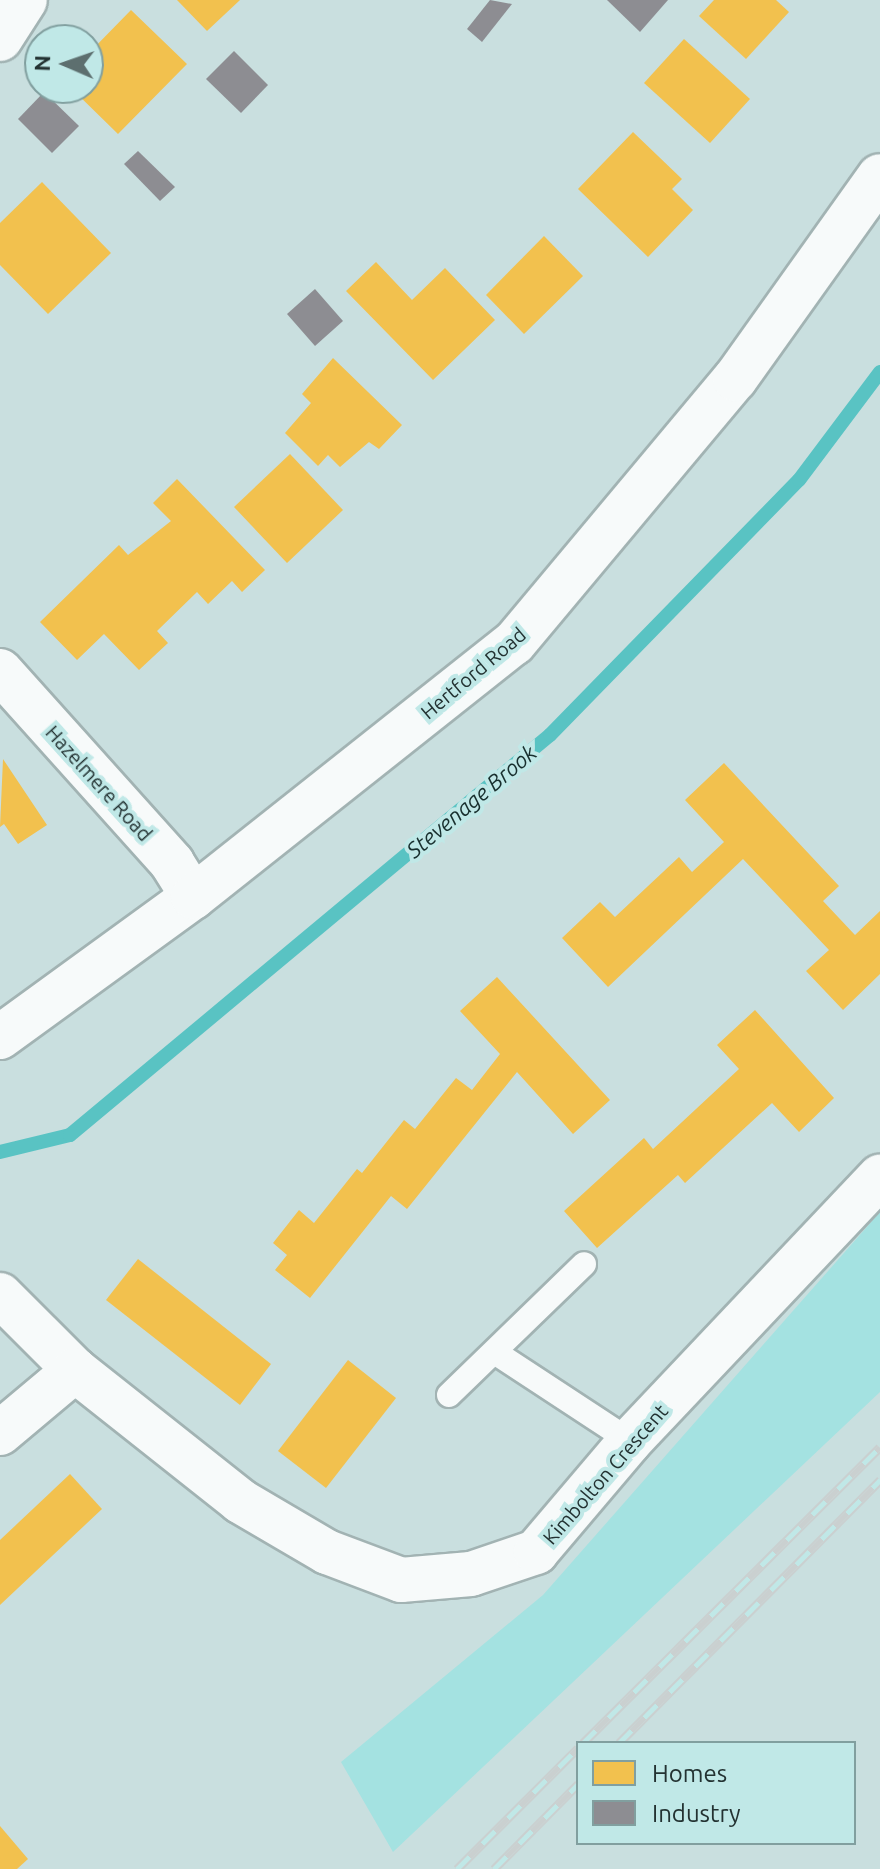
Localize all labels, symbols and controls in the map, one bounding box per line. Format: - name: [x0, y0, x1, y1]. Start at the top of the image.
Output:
- north arrow: [24, 24, 104, 104]
- text: N: [29, 55, 54, 72]
- street label: Hertford Road: [416, 622, 530, 724]
- street label: Hazelmere Road: [41, 720, 157, 846]
- water label: Stevenage Brook: [401, 739, 541, 863]
- street label: Kimbolton Crescent: [538, 1399, 672, 1549]
- legend: [576, 1741, 856, 1845]
- text: Homes: [652, 1760, 727, 1787]
- text: Industry: [652, 1800, 741, 1827]

